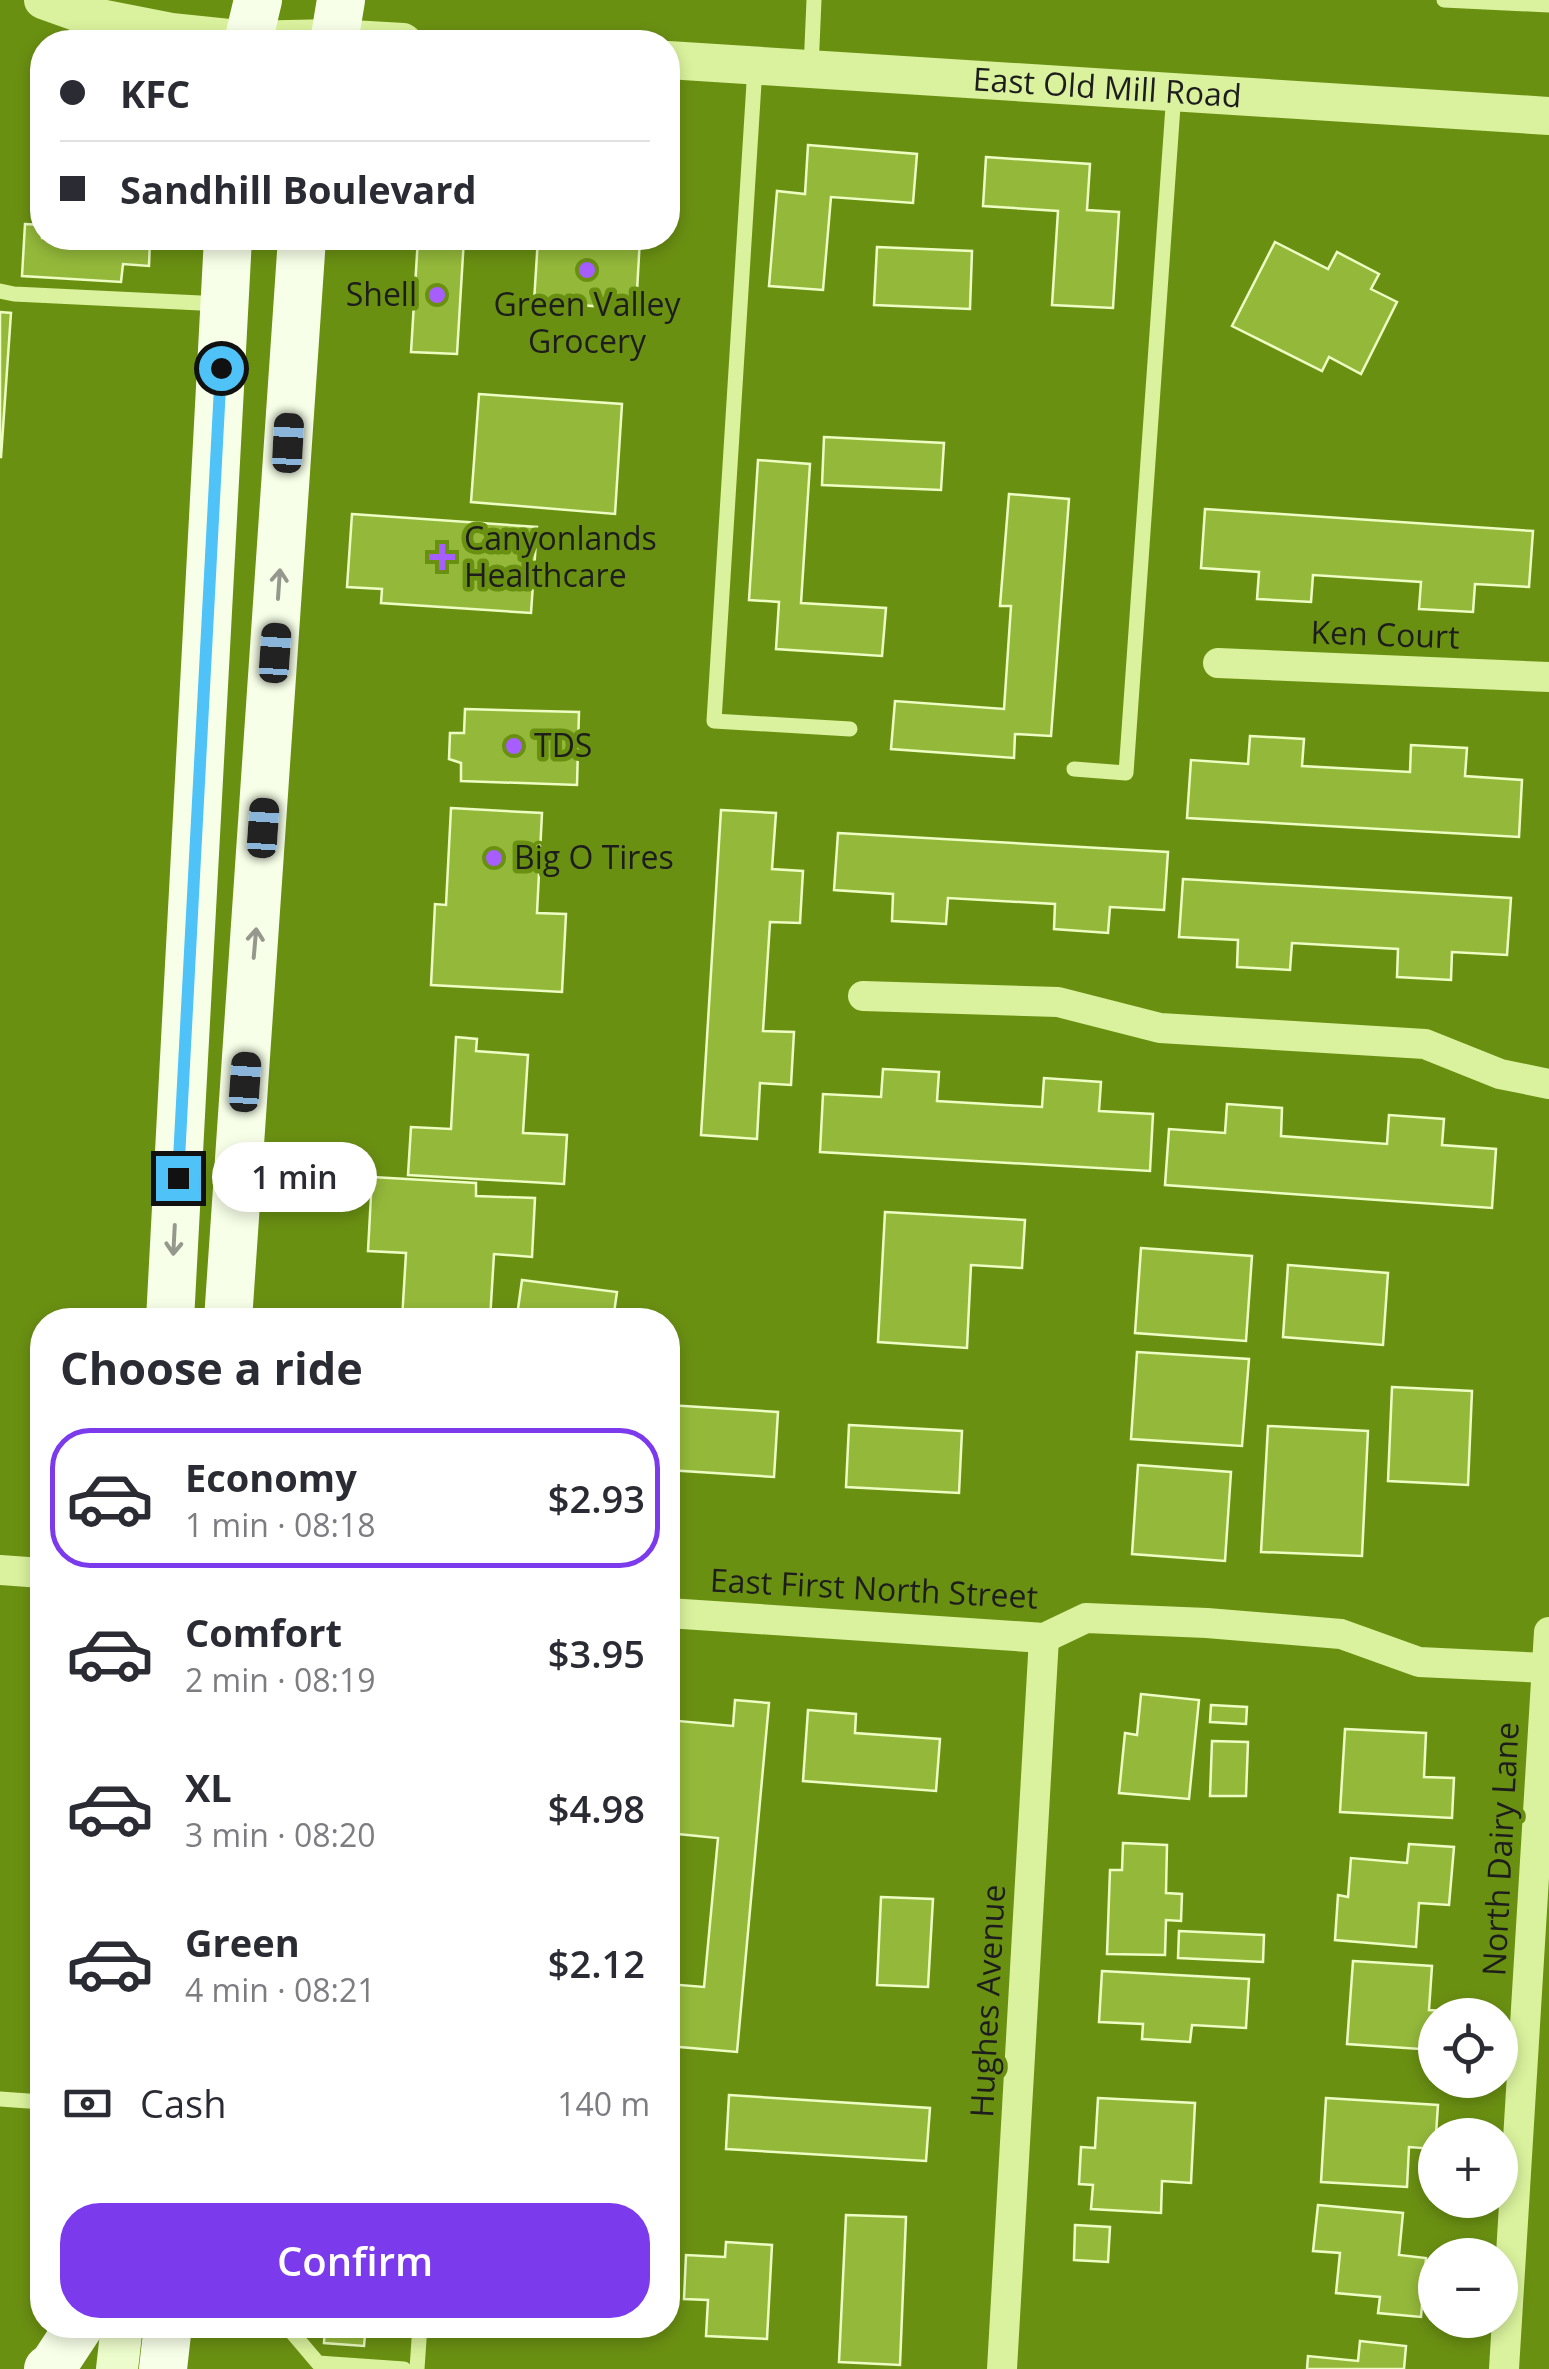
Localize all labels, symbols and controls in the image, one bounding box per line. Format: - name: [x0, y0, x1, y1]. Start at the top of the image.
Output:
- street label: East Old Mill Road: [972, 56, 1243, 116]
- text: KFC: [120, 67, 190, 119]
- text: Sandhill Boulevard: [120, 163, 477, 215]
- marker: Green Valley Grocery: [576, 259, 598, 281]
- place label: Shell: [346, 272, 417, 315]
- place label: Green Valley Grocery: [493, 282, 682, 362]
- marker: Shell: [426, 284, 448, 306]
- route start: [199, 346, 244, 391]
- car: [271, 412, 305, 474]
- place label: Canyonlands Healthcare: [464, 516, 657, 596]
- marker: Canyonlands Healthcare: [429, 544, 455, 570]
- one-way arrow: [270, 569, 289, 601]
- street label: Ken Court: [1310, 609, 1460, 658]
- car: [258, 622, 292, 684]
- place label: TDS: [534, 723, 592, 766]
- marker: TDS: [503, 735, 525, 757]
- car: [246, 797, 280, 859]
- place label: Big O Tires: [514, 835, 674, 878]
- marker: Big O Tires: [483, 847, 505, 869]
- one-way arrow: [246, 928, 265, 960]
- car: [228, 1051, 262, 1113]
- callout: 1 min: [213, 1143, 378, 1213]
- text: 1 min: [251, 1155, 338, 1198]
- route end: [156, 1156, 201, 1201]
- one-way arrow: [164, 1224, 183, 1256]
- text: Choose a ride: [60, 1337, 363, 1398]
- text: Economy: [185, 1451, 357, 1503]
- icon: car: [65, 1453, 155, 1543]
- text: $2.93: [548, 1472, 645, 1524]
- text: 1 min · 08:18: [185, 1503, 376, 1546]
- street label: East First North Street: [709, 1557, 1039, 1618]
- text: Comfort: [185, 1606, 342, 1658]
- icon: car: [65, 1608, 155, 1698]
- text: $3.95: [548, 1627, 645, 1679]
- text: 2 min · 08:19: [185, 1658, 376, 1701]
- street label: North Dairy Lane: [1471, 1721, 1528, 1977]
- text: XL: [185, 1761, 232, 1813]
- icon: car: [65, 1763, 155, 1853]
- text: $4.98: [548, 1782, 645, 1834]
- text: 3 min · 08:20: [185, 1813, 376, 1856]
- street label: Hughes Avenue: [959, 1883, 1014, 2118]
- text: Green: [185, 1916, 300, 1968]
- icon: car: [65, 1918, 155, 2008]
- text: $2.12: [548, 1937, 645, 1989]
- text: 4 min · 08:21: [185, 1968, 376, 2011]
- map controls: [1418, 1998, 1518, 2338]
- button: locate: [1418, 1998, 1518, 2098]
- icon: cash: [60, 2076, 115, 2131]
- text: Cash: [140, 2077, 226, 2129]
- text: 140 m: [557, 2082, 650, 2125]
- button: +: [1418, 2118, 1518, 2218]
- button: Confirm: [60, 2203, 650, 2318]
- button: −: [1418, 2238, 1518, 2338]

